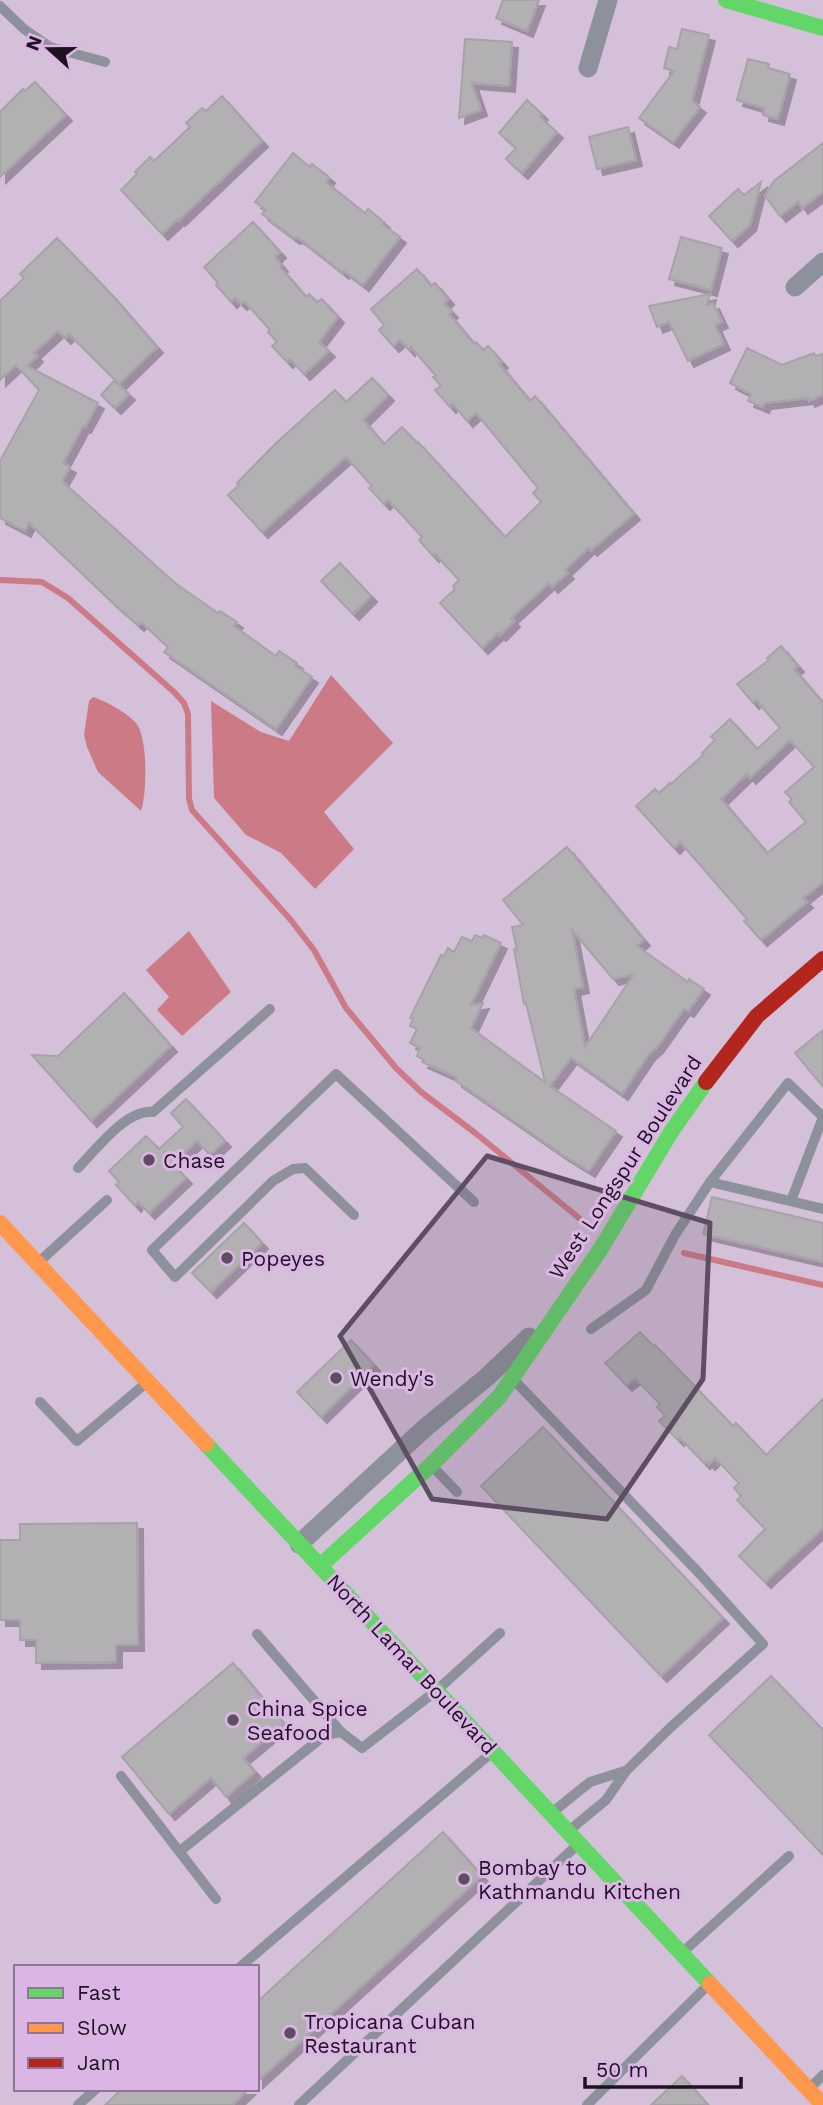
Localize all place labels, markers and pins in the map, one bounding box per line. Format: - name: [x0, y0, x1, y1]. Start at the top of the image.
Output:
- place label: Chase: [163, 1148, 225, 1173]
- marker: Chase: [141, 1152, 157, 1168]
- place label: Popeyes: [241, 1246, 325, 1271]
- marker: Popeyes: [219, 1250, 235, 1266]
- place label: Wendy's: [350, 1366, 434, 1391]
- marker: Wendy's: [328, 1370, 344, 1386]
- place label: China Spice Seafood: [247, 1696, 368, 1745]
- marker: China Spice Seafood: [225, 1712, 241, 1728]
- place label: Bombay to Kathmandu Kitchen: [478, 1855, 681, 1904]
- marker: Bombay to Kathmandu Kitchen: [456, 1871, 472, 1887]
- place label: Tropicana Cuban Restaurant: [304, 2009, 475, 2058]
- marker: Tropicana Cuban Restaurant: [282, 2025, 298, 2041]

